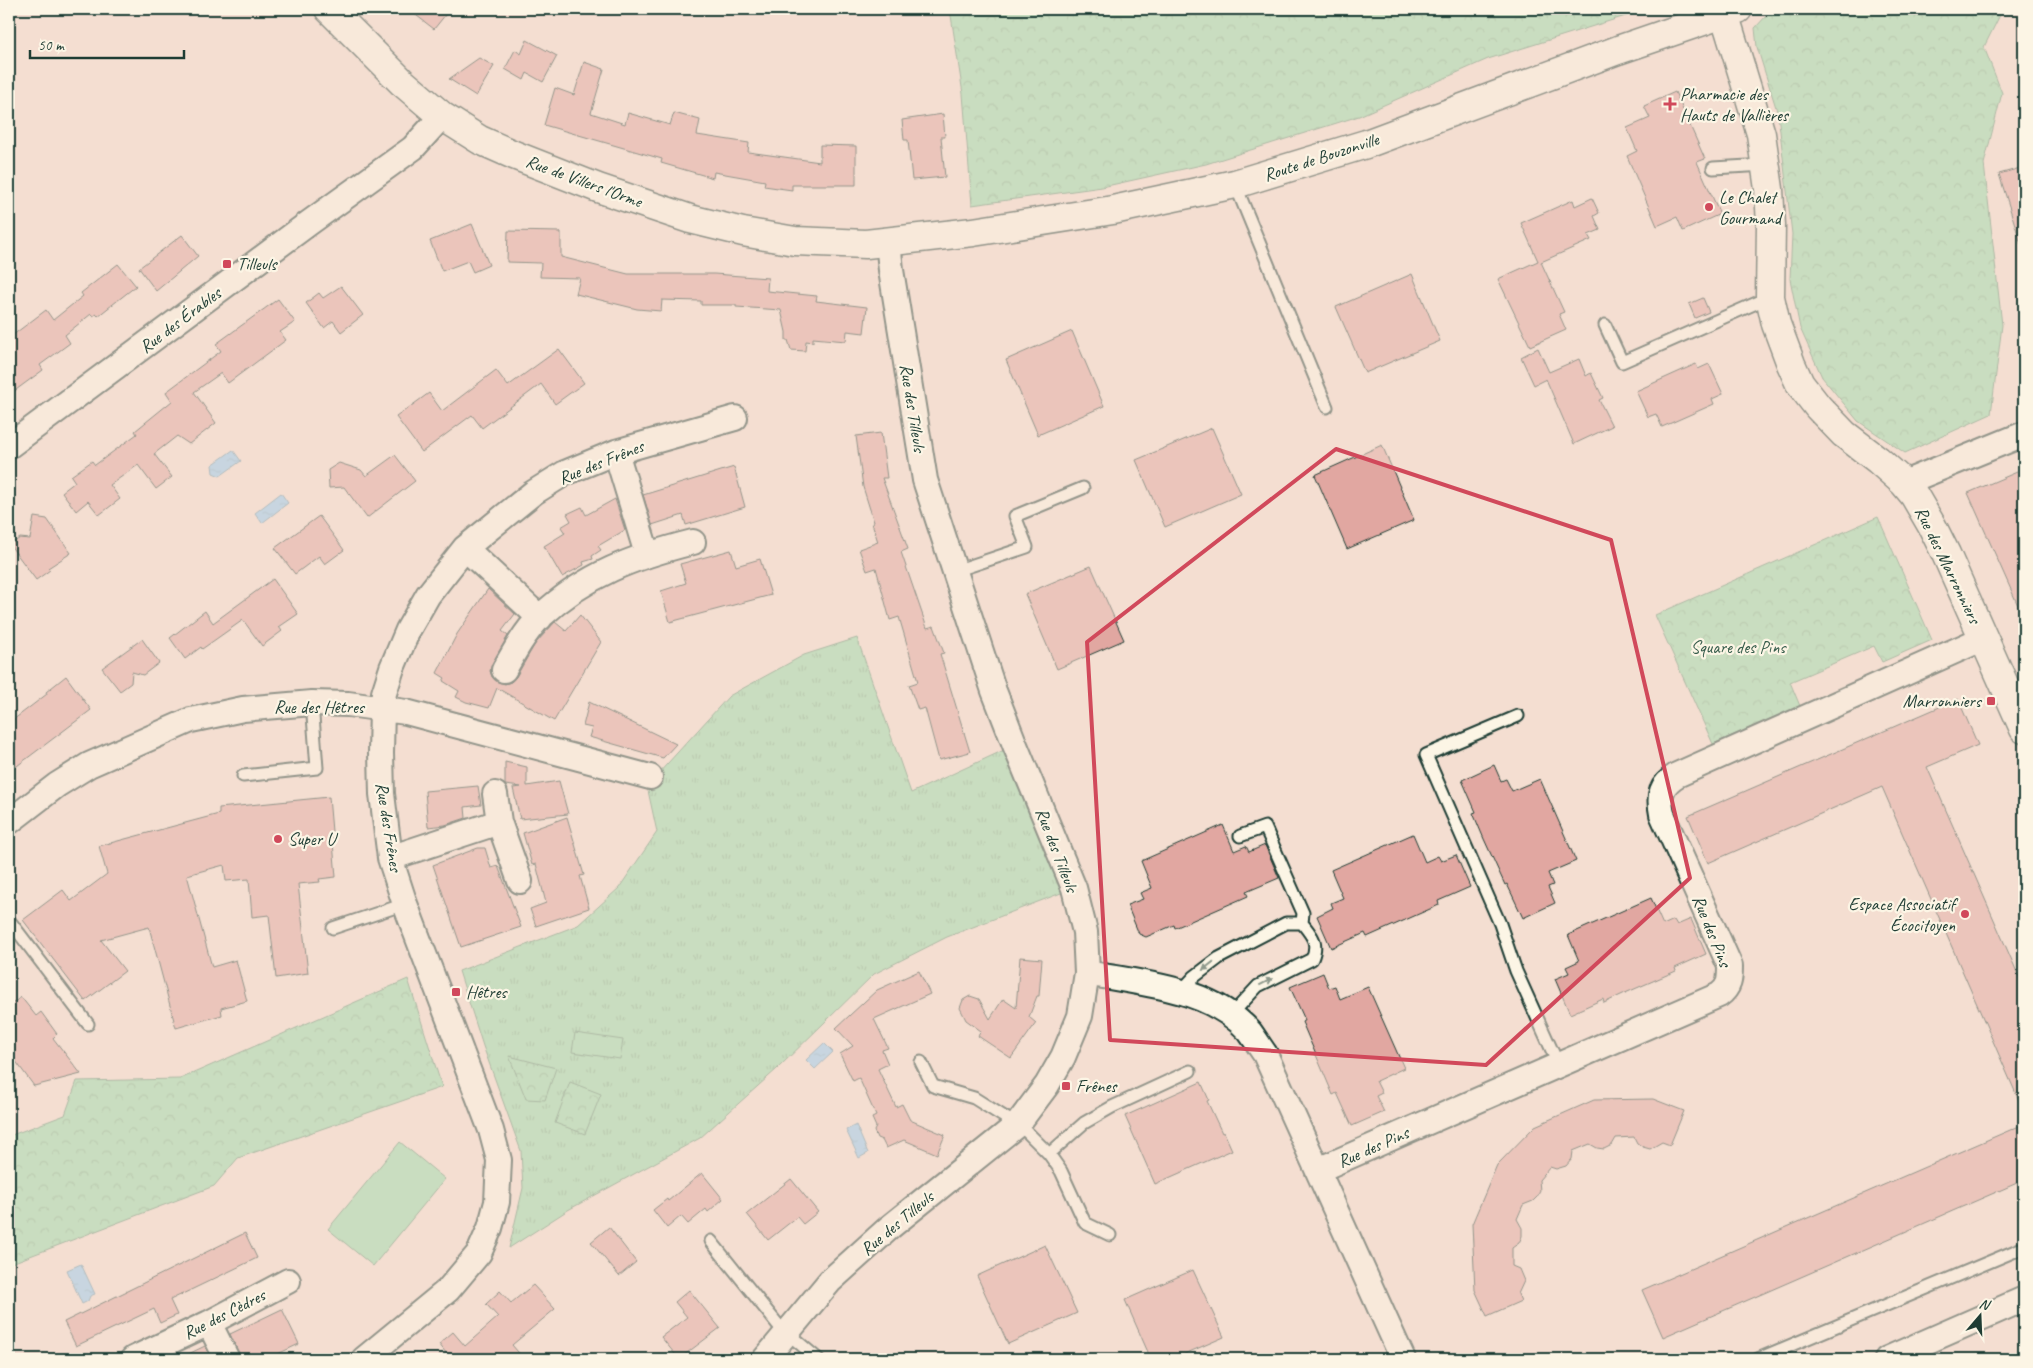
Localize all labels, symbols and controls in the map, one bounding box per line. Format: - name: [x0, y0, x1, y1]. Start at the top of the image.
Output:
- scale bar: [30, 28, 184, 60]
- text: 50 m: [38, 36, 65, 55]
- place label: Pharmacie des Hauts de Vallières: [1680, 83, 1790, 126]
- marker: Pharmacie des Hauts de Vallières: [1664, 98, 1676, 110]
- street label: Route de Bouzonville: [1261, 128, 1382, 186]
- street label: Rue de Villers l'Orme: [523, 150, 646, 213]
- place label: Le Chalet Gourmand: [1719, 186, 1784, 229]
- marker: Le Chalet Gourmand: [1703, 201, 1715, 213]
- place label: Tilleuls: [237, 253, 278, 275]
- marker: Tilleuls: [221, 258, 233, 270]
- street label: Rue des Érables: [135, 281, 227, 358]
- street label: Rue des Tilleuls: [895, 362, 931, 455]
- street label: Rue des Frênes: [555, 434, 649, 489]
- street label: Rue des Marronniers: [1910, 503, 1987, 629]
- park label: Square des Pins: [1691, 636, 1787, 658]
- place label: Marronniers: [1903, 690, 1983, 712]
- marker: Marronniers: [1985, 695, 1997, 707]
- street label: Rue des Hêtres: [274, 696, 366, 718]
- street label: Rue des Frênes: [371, 781, 407, 875]
- street label: Rue des Tilleuls: [1031, 805, 1084, 897]
- place label: Super U: [288, 828, 339, 850]
- marker: Super U: [272, 833, 284, 845]
- street label: Rue des Pins: [1688, 892, 1737, 972]
- place label: Espace Associatif Écocitoyen: [1848, 893, 1959, 936]
- marker: Espace Associatif Écocitoyen: [1959, 908, 1971, 920]
- one-way arrow: [1202, 961, 1215, 972]
- one-way arrow: [1259, 978, 1274, 986]
- place label: Hêtres: [466, 981, 508, 1003]
- marker: Hêtres: [450, 986, 462, 998]
- place label: Frênes: [1076, 1075, 1118, 1097]
- marker: Frênes: [1060, 1080, 1072, 1092]
- street label: Rue des Pins: [1334, 1121, 1414, 1172]
- street label: Rue des Tilleuls: [856, 1185, 940, 1260]
- street label: Rue des Cèdres: [179, 1283, 270, 1344]
- north arrow: [1956, 1290, 2006, 1340]
- text: N: [1977, 1295, 1993, 1314]

